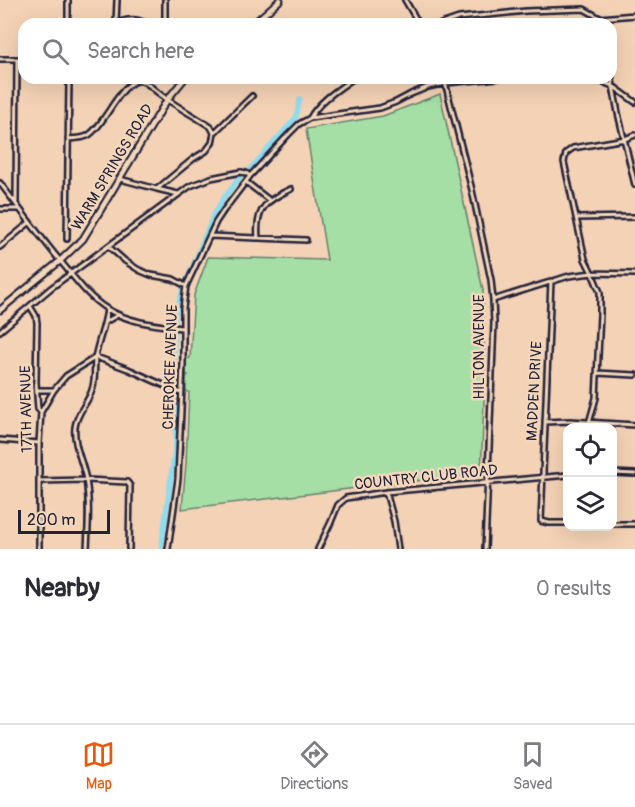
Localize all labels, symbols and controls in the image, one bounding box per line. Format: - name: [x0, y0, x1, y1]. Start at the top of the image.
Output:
- search box: [18, 18, 617, 84]
- icon: search: [39, 35, 72, 68]
- text: Search here: [87, 37, 194, 65]
- street label: WARM SPRINGS ROAD: [67, 101, 158, 234]
- street label: HILTON AVENUE: [470, 294, 489, 399]
- street label: CHEROKEE AVENUE: [159, 304, 182, 430]
- street label: MADDEN DRIVE: [522, 340, 547, 441]
- street label: 17TH AVENUE: [16, 365, 37, 453]
- map controls: [563, 423, 617, 531]
- button: locate: [563, 423, 617, 477]
- street label: COUNTRY CLUB ROAD: [353, 461, 499, 494]
- button: layers: [563, 477, 617, 531]
- scale bar: [18, 507, 110, 534]
- text: 200 m: [27, 510, 75, 530]
- text: Nearby: [24, 572, 100, 604]
- text: 0 results: [536, 576, 611, 601]
- tab: Map: [82, 738, 115, 794]
- tab: Directions: [280, 738, 348, 794]
- tab: Saved: [513, 738, 553, 794]

